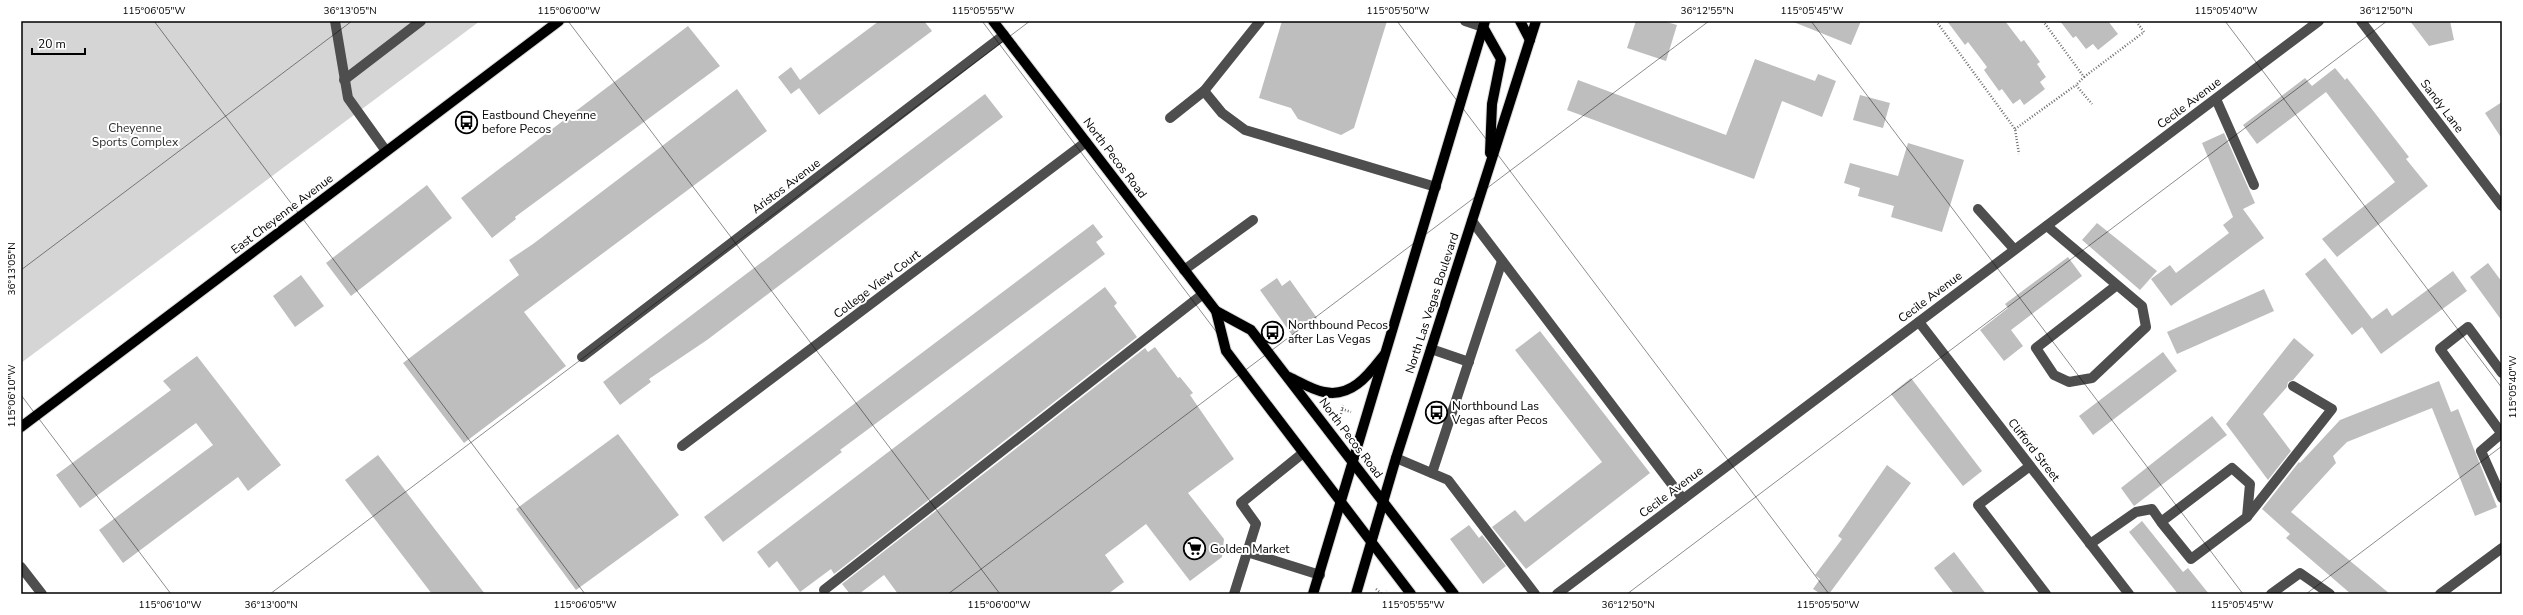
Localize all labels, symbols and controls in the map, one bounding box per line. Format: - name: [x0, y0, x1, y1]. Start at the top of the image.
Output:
- text: 115°06'05"W: [123, 4, 185, 18]
- text: 36°13'05"N: [323, 4, 377, 18]
- text: 115°06'00"W: [538, 4, 600, 18]
- text: 115°05'55"W: [952, 4, 1014, 18]
- text: 115°05'50"W: [1367, 4, 1429, 18]
- text: 36°12'55"N: [1680, 4, 1734, 18]
- text: 115°05'45"W: [1781, 4, 1843, 18]
- text: 115°05'40"W: [2195, 4, 2257, 18]
- text: 36°12'50"N: [2359, 4, 2413, 18]
- scale bar: [32, 30, 85, 56]
- text: 20 m: [38, 36, 66, 52]
- street label: Cecile Avenue: [2154, 74, 2224, 132]
- street label: Sandy Lane: [2417, 76, 2467, 136]
- place label: Eastbound Cheyenne before Pecos: [482, 107, 596, 137]
- bus stop icon: Eastbound Cheyenne before Pecos: [454, 109, 480, 135]
- street label: North Pecos Road: [1079, 115, 1151, 201]
- park label: Cheyenne Sports Complex: [92, 120, 179, 150]
- street label: Aristos Avenue: [748, 155, 824, 217]
- street label: East Cheyenne Avenue: [228, 170, 336, 258]
- street label: North Las Vegas Boulevard: [1402, 231, 1462, 375]
- text: 36°13'05"N: [5, 242, 19, 296]
- street label: College View Court: [830, 246, 924, 322]
- street label: Cecile Avenue: [1895, 268, 1965, 326]
- place label: Northbound Pecos after Las Vegas: [1288, 317, 1388, 347]
- bus stop icon: Northbound Pecos after Las Vegas: [1260, 319, 1286, 345]
- text: 115°05'40"W: [2506, 356, 2520, 418]
- text: 115°06'10"W: [5, 365, 19, 427]
- street label: North Pecos Road: [1315, 395, 1387, 481]
- place label: Northbound Las Vegas after Pecos: [1451, 398, 1548, 428]
- bus stop icon: Northbound Las Vegas after Pecos: [1424, 400, 1450, 426]
- street label: Clifford Street: [2004, 415, 2064, 485]
- street label: Cecile Avenue: [1636, 463, 1706, 521]
- supermarket icon: Golden Market: [1181, 536, 1207, 562]
- place label: Golden Market: [1210, 541, 1290, 557]
- text: 115°06'10"W: [139, 598, 201, 612]
- text: 36°13'00"N: [244, 598, 298, 612]
- text: 115°06'05"W: [554, 598, 616, 612]
- text: 115°06'00"W: [968, 598, 1030, 612]
- text: 115°05'55"W: [1382, 598, 1444, 612]
- text: 36°12'50"N: [1601, 598, 1655, 612]
- text: 115°05'50"W: [1797, 598, 1859, 612]
- text: 115°05'45"W: [2211, 598, 2273, 612]

